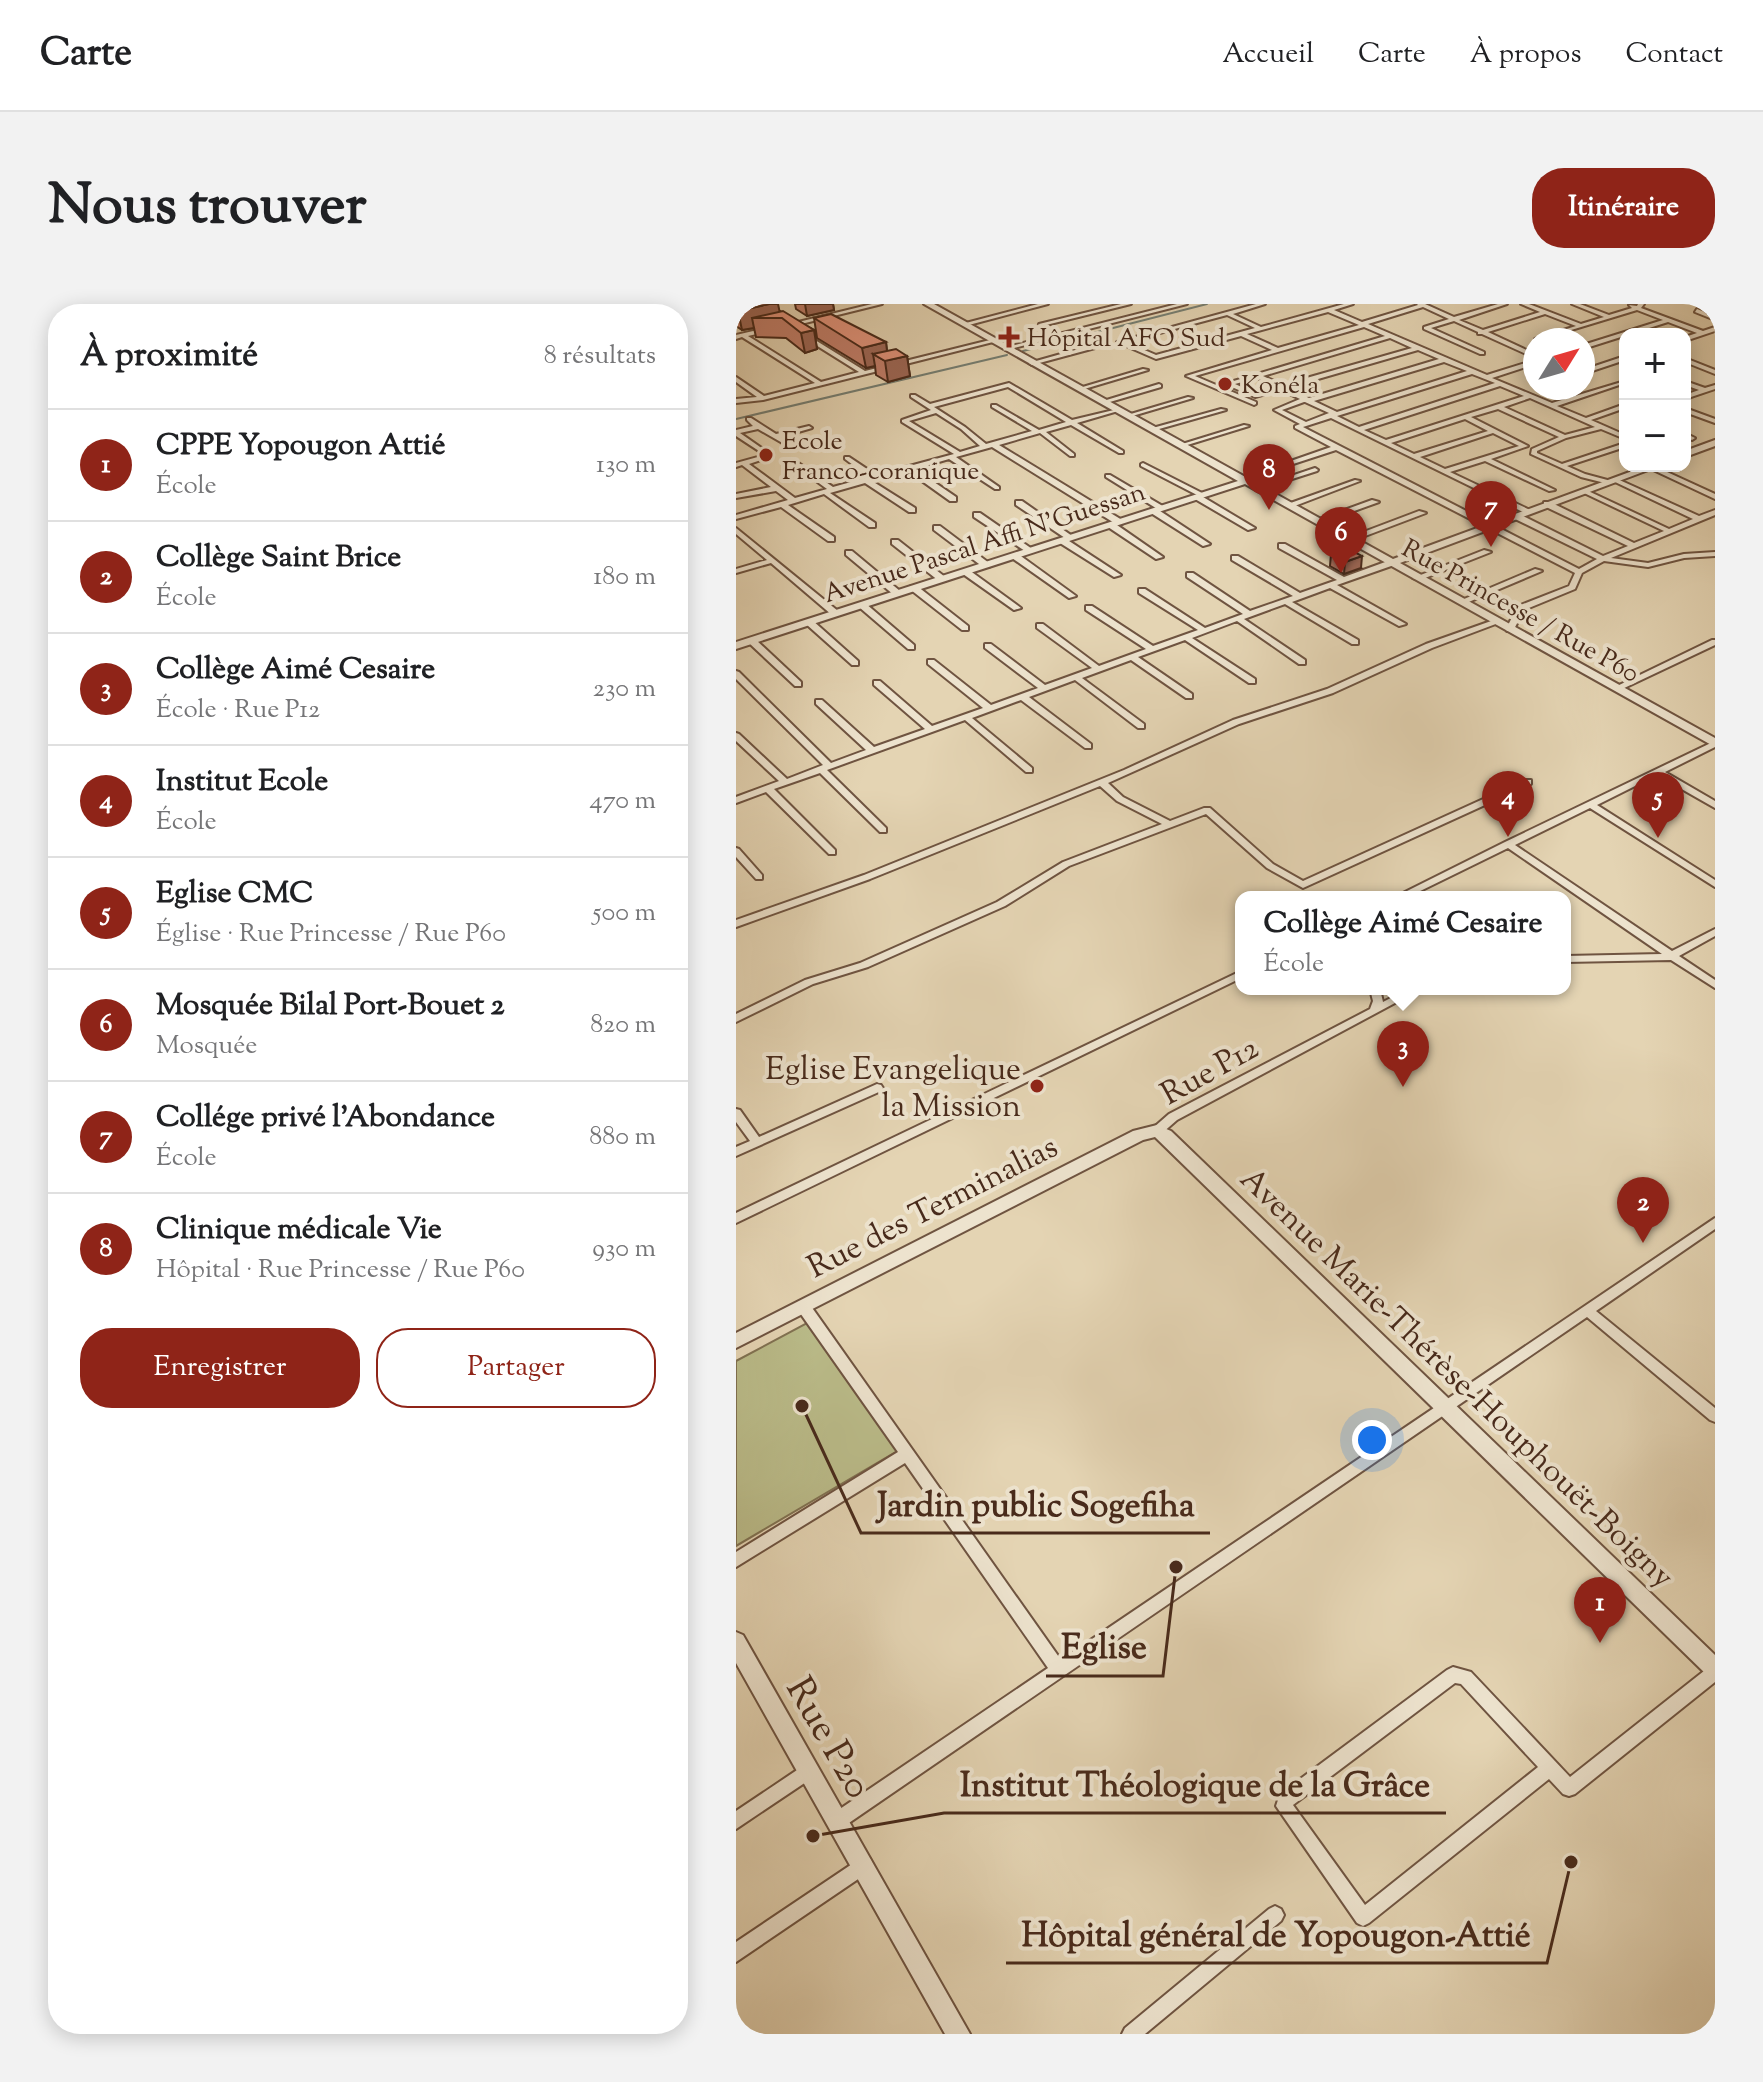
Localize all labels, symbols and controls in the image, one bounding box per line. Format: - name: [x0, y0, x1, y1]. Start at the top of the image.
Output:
- text: Carte: [40, 28, 132, 82]
- text: Accueil: [1222, 35, 1314, 75]
- text: Carte: [1358, 35, 1426, 75]
- text: À propos: [1470, 35, 1581, 75]
- text: Contact: [1625, 35, 1723, 75]
- text: Nous trouver: [48, 168, 367, 249]
- button: Itinéraire: [1532, 168, 1715, 248]
- place label: Hôpital AFO Sud: [1027, 321, 1226, 358]
- marker: Hôpital AFO Sud: [998, 326, 1020, 348]
- north arrow: [1523, 328, 1595, 400]
- map controls: [1619, 328, 1691, 472]
- button: +: [1619, 328, 1691, 400]
- text: À proximité: [80, 332, 258, 381]
- text: 8 résultats: [544, 338, 656, 375]
- place label: Konéla: [1241, 368, 1319, 405]
- marker: Konéla: [1216, 375, 1234, 393]
- button: −: [1619, 400, 1691, 472]
- place label: Ecole Franco-coranique: [782, 424, 979, 491]
- text: CPPE Yopougon Attié: [156, 425, 445, 468]
- pin: 8: [1243, 444, 1295, 510]
- marker: Ecole Franco-coranique: [757, 446, 775, 464]
- text: 1: [102, 447, 110, 484]
- text: 130 m: [596, 447, 656, 484]
- text: École: [156, 468, 217, 505]
- street label: Avenue Pascal Affi N'Guessan: [819, 475, 1151, 614]
- pin: 7: [1465, 481, 1517, 547]
- pin: 6: [1315, 507, 1367, 573]
- street label: Rue Princesse / Rue P60: [1394, 531, 1645, 693]
- text: Collège Saint Brice: [156, 537, 401, 580]
- text: 2: [100, 559, 112, 596]
- text: 180 m: [593, 559, 656, 596]
- text: École: [156, 580, 217, 617]
- text: Collège Aimé Cesaire: [156, 649, 435, 692]
- text: 3: [101, 671, 111, 708]
- text: 230 m: [593, 671, 656, 708]
- text: École · Rue P12: [156, 692, 320, 729]
- text: Institut Ecole: [156, 761, 328, 804]
- pin: 4: [1482, 771, 1534, 837]
- pin: 5: [1632, 772, 1684, 838]
- text: 4: [99, 783, 113, 820]
- text: 470 m: [590, 783, 656, 820]
- text: École: [156, 804, 217, 841]
- text: Eglise CMC: [156, 873, 313, 916]
- popup: [1235, 891, 1571, 995]
- text: 5: [102, 895, 110, 932]
- text: 500 m: [593, 895, 656, 932]
- text: Collège Aimé Cesaire: [1263, 903, 1543, 946]
- text: Église · Rue Princesse / Rue P60: [156, 916, 506, 953]
- text: École: [1263, 946, 1324, 983]
- text: Mosquée Bilal Port-Bouet 2: [156, 985, 505, 1028]
- text: 6: [100, 1007, 112, 1044]
- text: 820 m: [590, 1007, 656, 1044]
- pin: 3: [1377, 1021, 1429, 1087]
- street label: Rue P12: [1153, 1027, 1268, 1118]
- text: Mosquée: [156, 1028, 257, 1065]
- place label: Eglise Evangelique la Mission: [765, 1048, 1021, 1131]
- marker: Eglise Evangelique la Mission: [1028, 1077, 1046, 1095]
- text: Collége privé l'Abondance: [156, 1097, 495, 1140]
- text: 7: [99, 1119, 113, 1156]
- text: 880 m: [589, 1119, 656, 1156]
- street label: Rue des Terminalias: [800, 1126, 1067, 1292]
- text: École: [156, 1140, 217, 1177]
- street label: Avenue Marie-Thérèse-Houphouët-Boigny: [1228, 1158, 1684, 1600]
- pin: 2: [1617, 1177, 1669, 1243]
- text: Clinique médicale Vie: [156, 1209, 442, 1252]
- text: 8: [99, 1231, 113, 1268]
- text: 930 m: [592, 1231, 656, 1268]
- text: Hôpital · Rue Princesse / Rue P60: [156, 1252, 525, 1289]
- button: Enregistrer: [80, 1328, 360, 1408]
- button: Partager: [376, 1328, 656, 1408]
- your location: [1352, 1420, 1392, 1460]
- callout: Jardin public Sogefiha: [861, 1475, 1210, 1533]
- text: Jardin public Sogefiha: [874, 1483, 1195, 1532]
- pin: 1: [1574, 1577, 1626, 1643]
- callout: Eglise: [1046, 1618, 1163, 1676]
- text: Eglise: [1061, 1625, 1147, 1674]
- street label: Rue P20: [770, 1668, 883, 1810]
- callout: Institut Théologique de la Grâce: [944, 1755, 1446, 1813]
- text: Institut Théologique de la Grâce: [960, 1763, 1430, 1812]
- callout: Hôpital général de Yopougon-Attié: [1006, 1905, 1547, 1963]
- text: Hôpital général de Yopougon-Attié: [1021, 1913, 1531, 1962]

